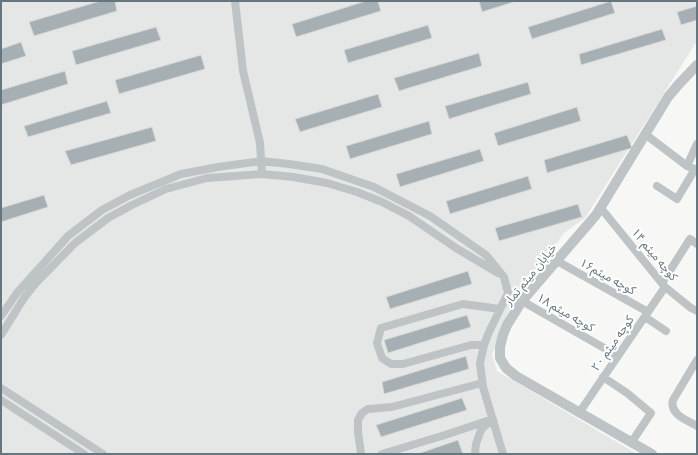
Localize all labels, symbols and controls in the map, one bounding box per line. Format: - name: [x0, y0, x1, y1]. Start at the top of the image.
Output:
- street label: کوچه میثم ۱۴: [627, 225, 682, 286]
- street label: خیابان میثم تمار: [500, 240, 561, 310]
- street label: کوچه میثم۱۶: [576, 254, 640, 300]
- street label: کوچه میثم ۱۸: [533, 289, 599, 337]
- street label: کوچه میثم ۲۰: [587, 311, 639, 375]

